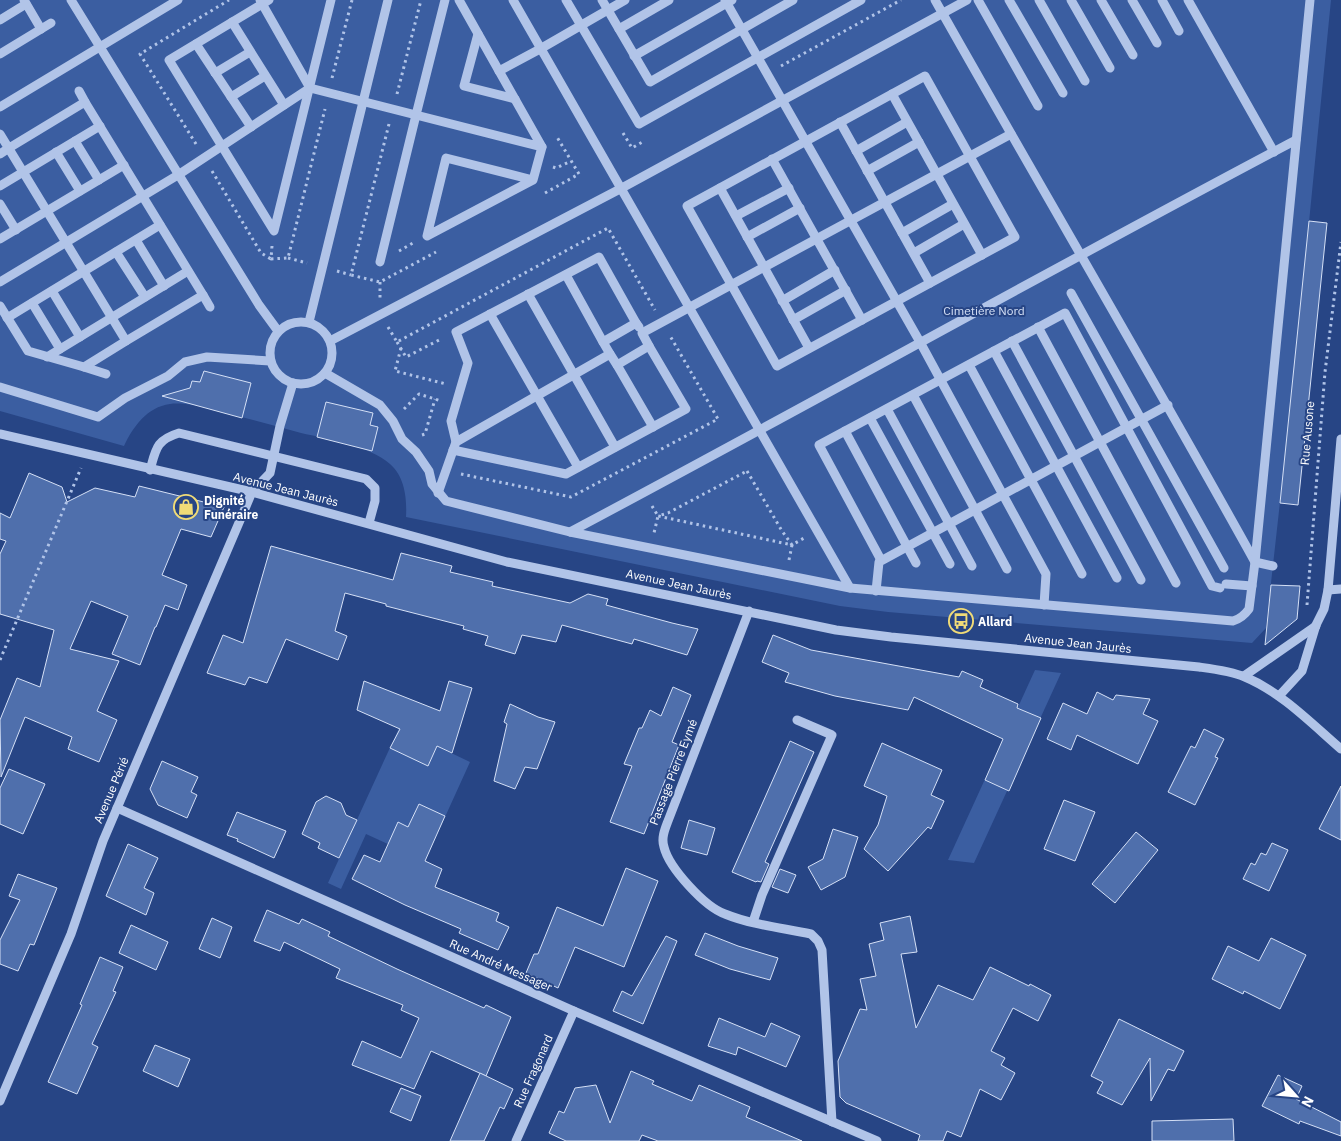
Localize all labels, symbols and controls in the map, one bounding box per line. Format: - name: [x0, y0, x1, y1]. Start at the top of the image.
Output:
- park label: Cimetière Nord: [943, 303, 1025, 318]
- street label: Rue Ausone: [1297, 400, 1317, 466]
- street label: Avenue Jean Jaurès: [232, 469, 340, 509]
- place label: Dignité Funéraire: [204, 493, 258, 522]
- shop icon: Dignité Funéraire: [173, 494, 199, 520]
- street label: Avenue Jean Jaurès: [625, 565, 733, 603]
- bus stop icon: Allard: [948, 608, 974, 634]
- place label: Allard: [978, 614, 1012, 629]
- street label: Avenue Jean Jaurès: [1024, 630, 1133, 656]
- street label: Passage Pierre Eymé: [646, 716, 700, 827]
- street label: Avenue Périé: [90, 754, 132, 825]
- street label: Rue André Messager: [447, 936, 555, 995]
- street label: Rue Fragonard: [510, 1032, 556, 1110]
- north arrow: [1271, 1071, 1321, 1121]
- text: N: [1297, 1093, 1318, 1111]

